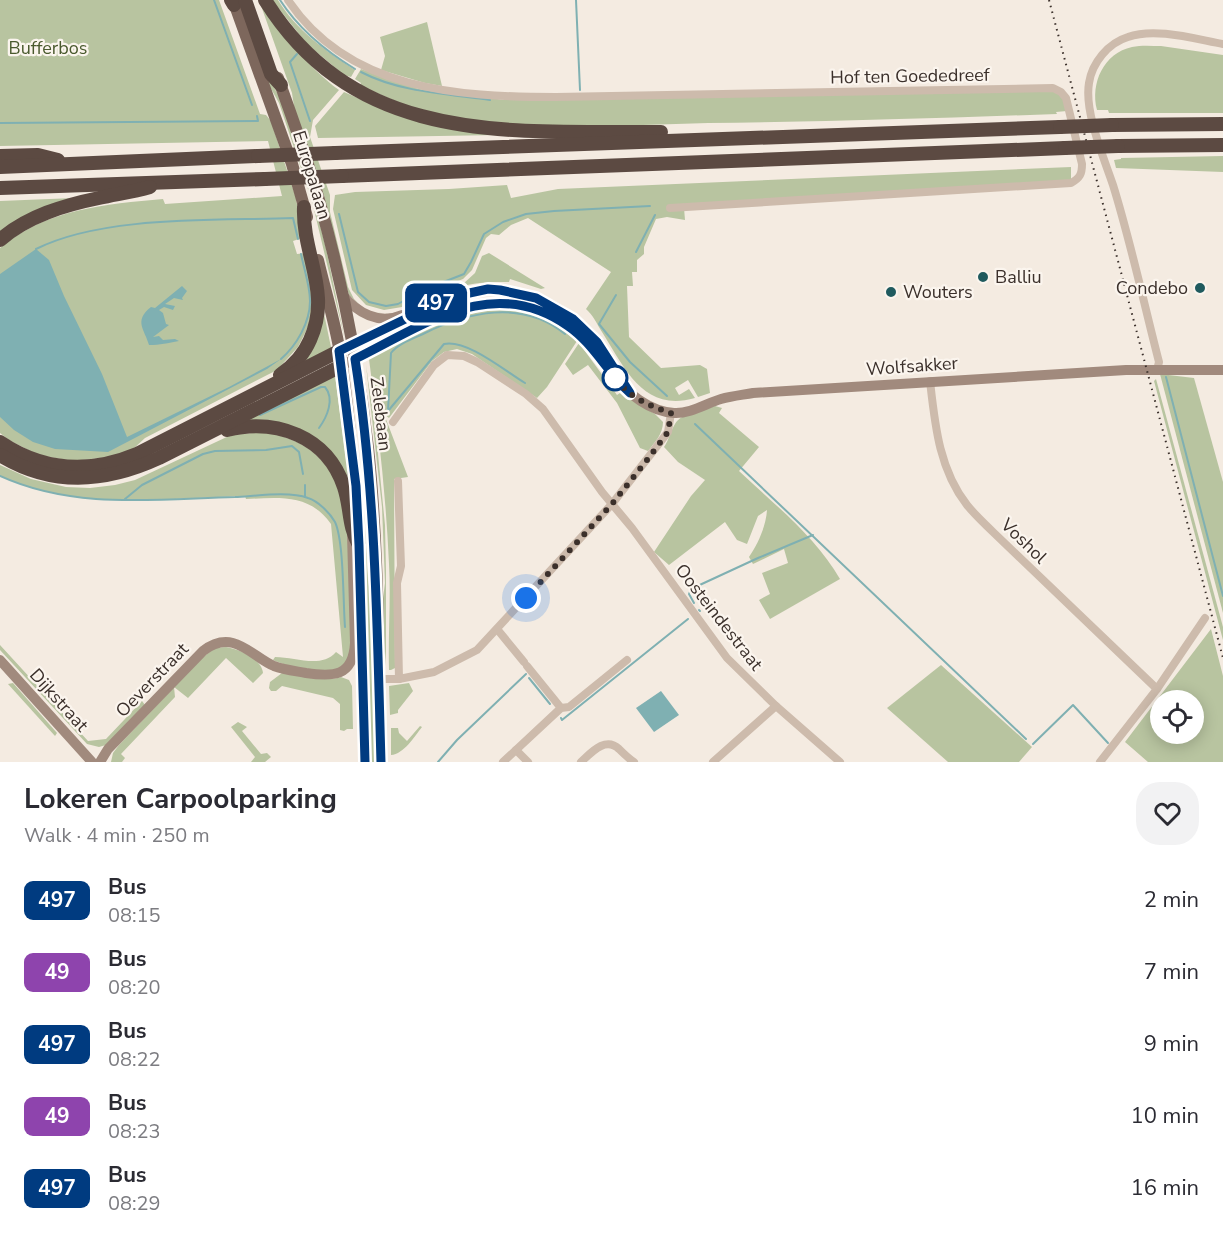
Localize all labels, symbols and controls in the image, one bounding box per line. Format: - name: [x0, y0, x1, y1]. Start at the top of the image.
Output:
- park label: Bufferbos: [9, 36, 87, 60]
- street label: Hof ten Goededreef: [830, 63, 991, 89]
- street label: Europalaan: [287, 128, 337, 222]
- place label: Balliu: [995, 265, 1042, 289]
- marker: Balliu: [976, 270, 990, 284]
- place label: Condebo: [1116, 276, 1188, 300]
- place label: Wouters: [903, 280, 973, 304]
- marker: Condebo: [1193, 281, 1207, 295]
- line badge: 497: [402, 284, 470, 322]
- marker: Wouters: [884, 285, 898, 299]
- text: 497: [417, 289, 455, 317]
- street label: Wolfsakker: [865, 351, 959, 381]
- unlabelled marker: [602, 365, 628, 391]
- street label: Zelebaan: [365, 376, 397, 452]
- street label: Voshol: [995, 512, 1053, 569]
- street label: Oosteindestraat: [670, 559, 769, 676]
- your location: [511, 583, 541, 613]
- street label: Oeverstraat: [110, 637, 194, 722]
- street label: Dijkstraat: [24, 663, 94, 737]
- map controls: [1150, 690, 1204, 744]
- button: locate: [1150, 690, 1204, 744]
- text: Lokeren Carpoolparking: [24, 780, 337, 818]
- button: heart: [1136, 782, 1199, 845]
- text: Walk · 4 min · 250 m: [24, 822, 210, 849]
- text: Bus: [108, 872, 147, 902]
- text: 2 min: [1144, 885, 1199, 915]
- text: 497: [38, 886, 76, 914]
- text: 08:15: [108, 902, 161, 929]
- text: Bus: [108, 944, 147, 974]
- text: 7 min: [1144, 957, 1199, 987]
- text: 49: [44, 958, 70, 986]
- text: 08:20: [108, 974, 161, 1001]
- text: Bus: [108, 1016, 147, 1046]
- text: 9 min: [1144, 1029, 1199, 1059]
- text: 497: [38, 1030, 76, 1058]
- text: 08:22: [108, 1046, 161, 1073]
- text: Bus: [108, 1088, 147, 1118]
- text: 10 min: [1131, 1101, 1199, 1131]
- text: 49: [44, 1102, 70, 1130]
- text: 08:23: [108, 1118, 161, 1145]
- text: Bus: [108, 1160, 147, 1190]
- text: 16 min: [1131, 1173, 1199, 1203]
- text: 497: [38, 1174, 76, 1202]
- text: 08:29: [108, 1190, 161, 1217]

